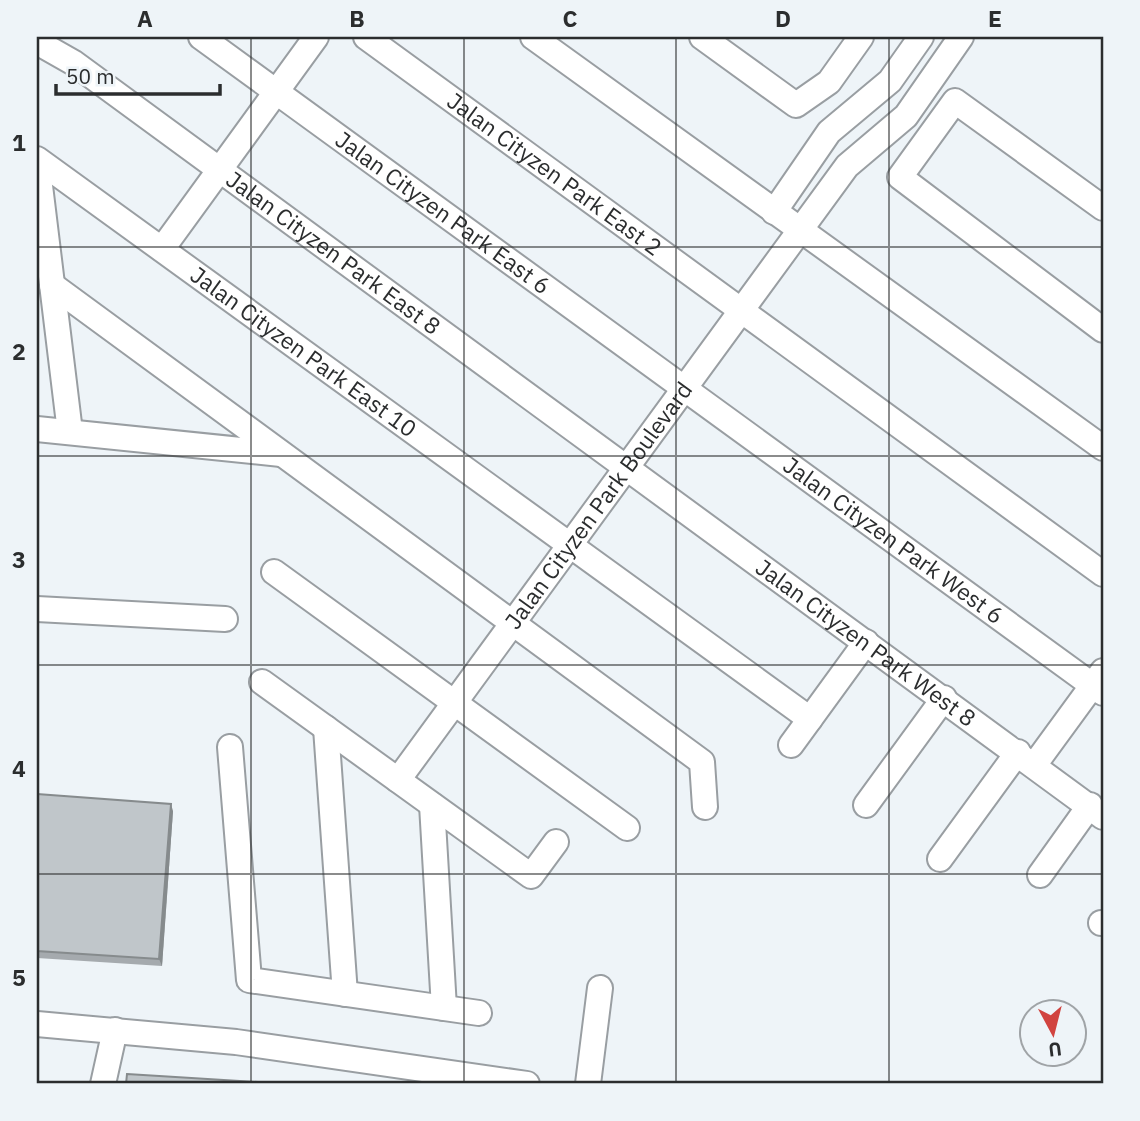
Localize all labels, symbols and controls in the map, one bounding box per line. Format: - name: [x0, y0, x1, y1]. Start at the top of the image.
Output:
- text: A: [137, 3, 153, 33]
- text: B: [349, 3, 365, 33]
- text: C: [563, 3, 578, 33]
- text: D: [775, 3, 791, 33]
- text: E: [988, 3, 1002, 33]
- scale bar: [56, 52, 220, 96]
- text: 50 m: [66, 62, 115, 90]
- street label: Jalan Cityzen Park East 2: [442, 85, 668, 262]
- street label: Jalan Cityzen Park East 6: [330, 124, 557, 300]
- text: 1: [12, 127, 26, 157]
- street label: Jalan Cityzen Park East 8: [221, 164, 447, 341]
- street label: Jalan Cityzen Park East 10: [185, 259, 423, 443]
- text: 2: [12, 336, 26, 366]
- street label: Jalan Cityzen Park Boulevard: [497, 375, 698, 635]
- street label: Jalan Cityzen Park West 6: [778, 449, 1010, 630]
- text: 3: [12, 544, 26, 574]
- street label: Jalan Cityzen Park West 8: [750, 552, 982, 733]
- text: 4: [12, 753, 26, 783]
- text: 5: [12, 962, 26, 992]
- north arrow: [1018, 998, 1088, 1068]
- text: U: [1047, 1037, 1063, 1063]

